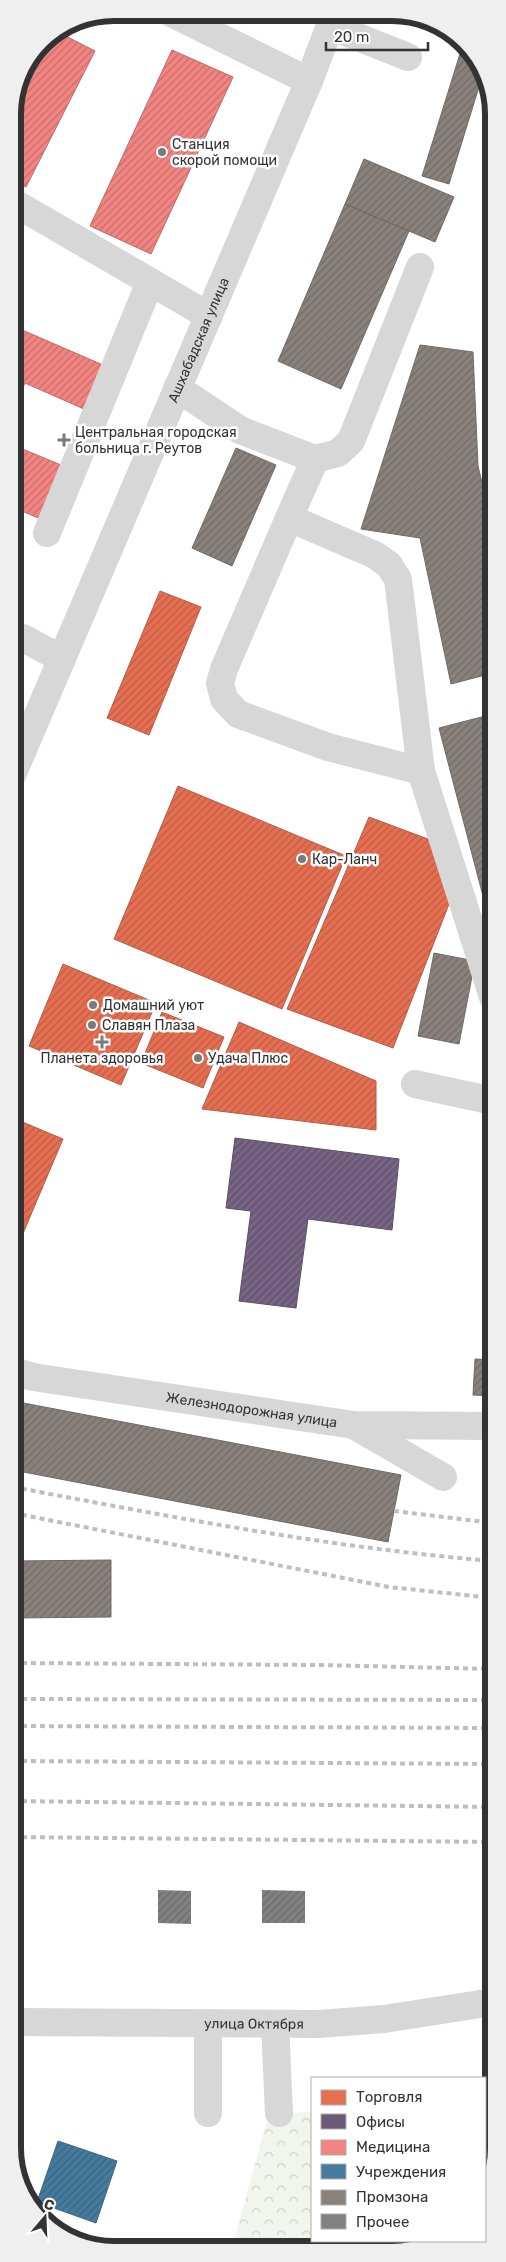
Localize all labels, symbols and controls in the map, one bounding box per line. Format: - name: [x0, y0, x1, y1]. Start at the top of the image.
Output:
- scale bar: [326, 20, 428, 52]
- text: 20 m: [334, 28, 369, 46]
- place label: Станция скорой помощи: [172, 136, 277, 169]
- marker: Станция скорой помощи: [156, 146, 168, 158]
- street label: Ашхабадская улица: [164, 275, 232, 405]
- place label: Центральная городская больница г. Реутов: [75, 424, 237, 457]
- marker: Центральная городская больница г. Реутов: [57, 433, 71, 447]
- place label: Кар-Ланч: [312, 851, 377, 868]
- marker: Кар-Ланч: [296, 853, 308, 865]
- place label: Домашний уют: [103, 997, 204, 1014]
- marker: Домашний уют: [87, 999, 99, 1011]
- place label: Славян Плаза: [102, 1017, 195, 1034]
- marker: Славян Плаза: [86, 1019, 98, 1031]
- marker: Планета здоровья: [96, 1036, 108, 1048]
- place label: Планета здоровья: [40, 1050, 164, 1067]
- place label: Удача Плюс: [208, 1050, 288, 1067]
- marker: Удача Плюс: [192, 1052, 204, 1064]
- street label: Железнодорожная улица: [165, 1388, 339, 1431]
- street label: улица Октября: [204, 2015, 304, 2032]
- legend: [311, 2077, 486, 2242]
- text: Торговля: [356, 2088, 422, 2106]
- text: Офисы: [356, 2113, 405, 2131]
- text: Медицина: [356, 2138, 430, 2156]
- text: Учреждения: [356, 2163, 446, 2181]
- text: Промзона: [356, 2188, 428, 2206]
- north arrow: [20, 2192, 70, 2242]
- text: С: [42, 2196, 57, 2215]
- text: Прочее: [356, 2213, 409, 2231]

